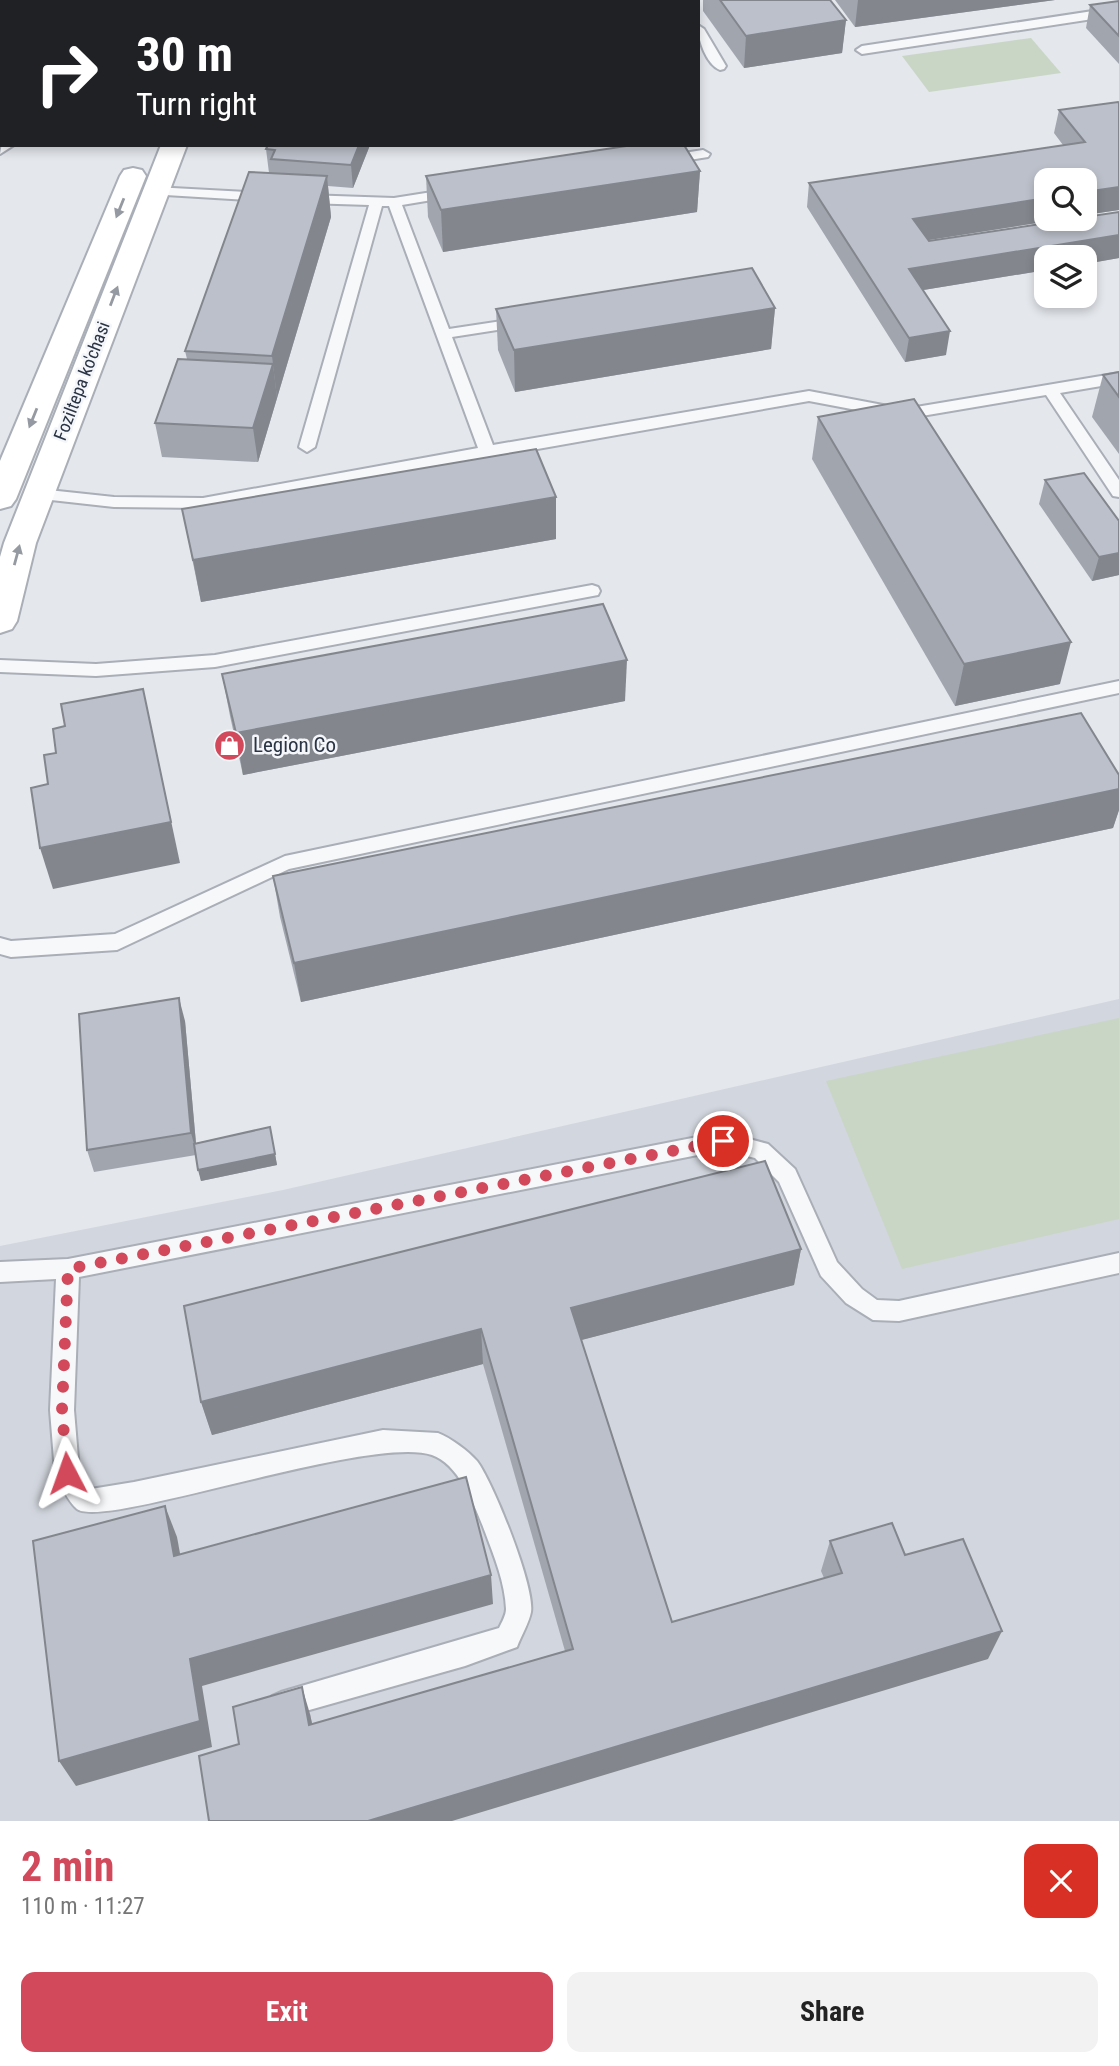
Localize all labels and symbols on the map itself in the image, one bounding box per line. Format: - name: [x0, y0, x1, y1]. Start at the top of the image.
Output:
- one-way arrow: [114, 197, 125, 218]
- one-way arrow: [109, 286, 120, 307]
- street label: Foziltepa ko'chasi: [49, 318, 114, 443]
- one-way arrow: [28, 408, 39, 429]
- one-way arrow: [12, 544, 23, 566]
- shop icon: Legion Co: [213, 728, 247, 762]
- place label: Legion Co: [253, 733, 336, 757]
- pin: [693, 1111, 753, 1171]
- position arrow: [30, 1436, 104, 1510]

